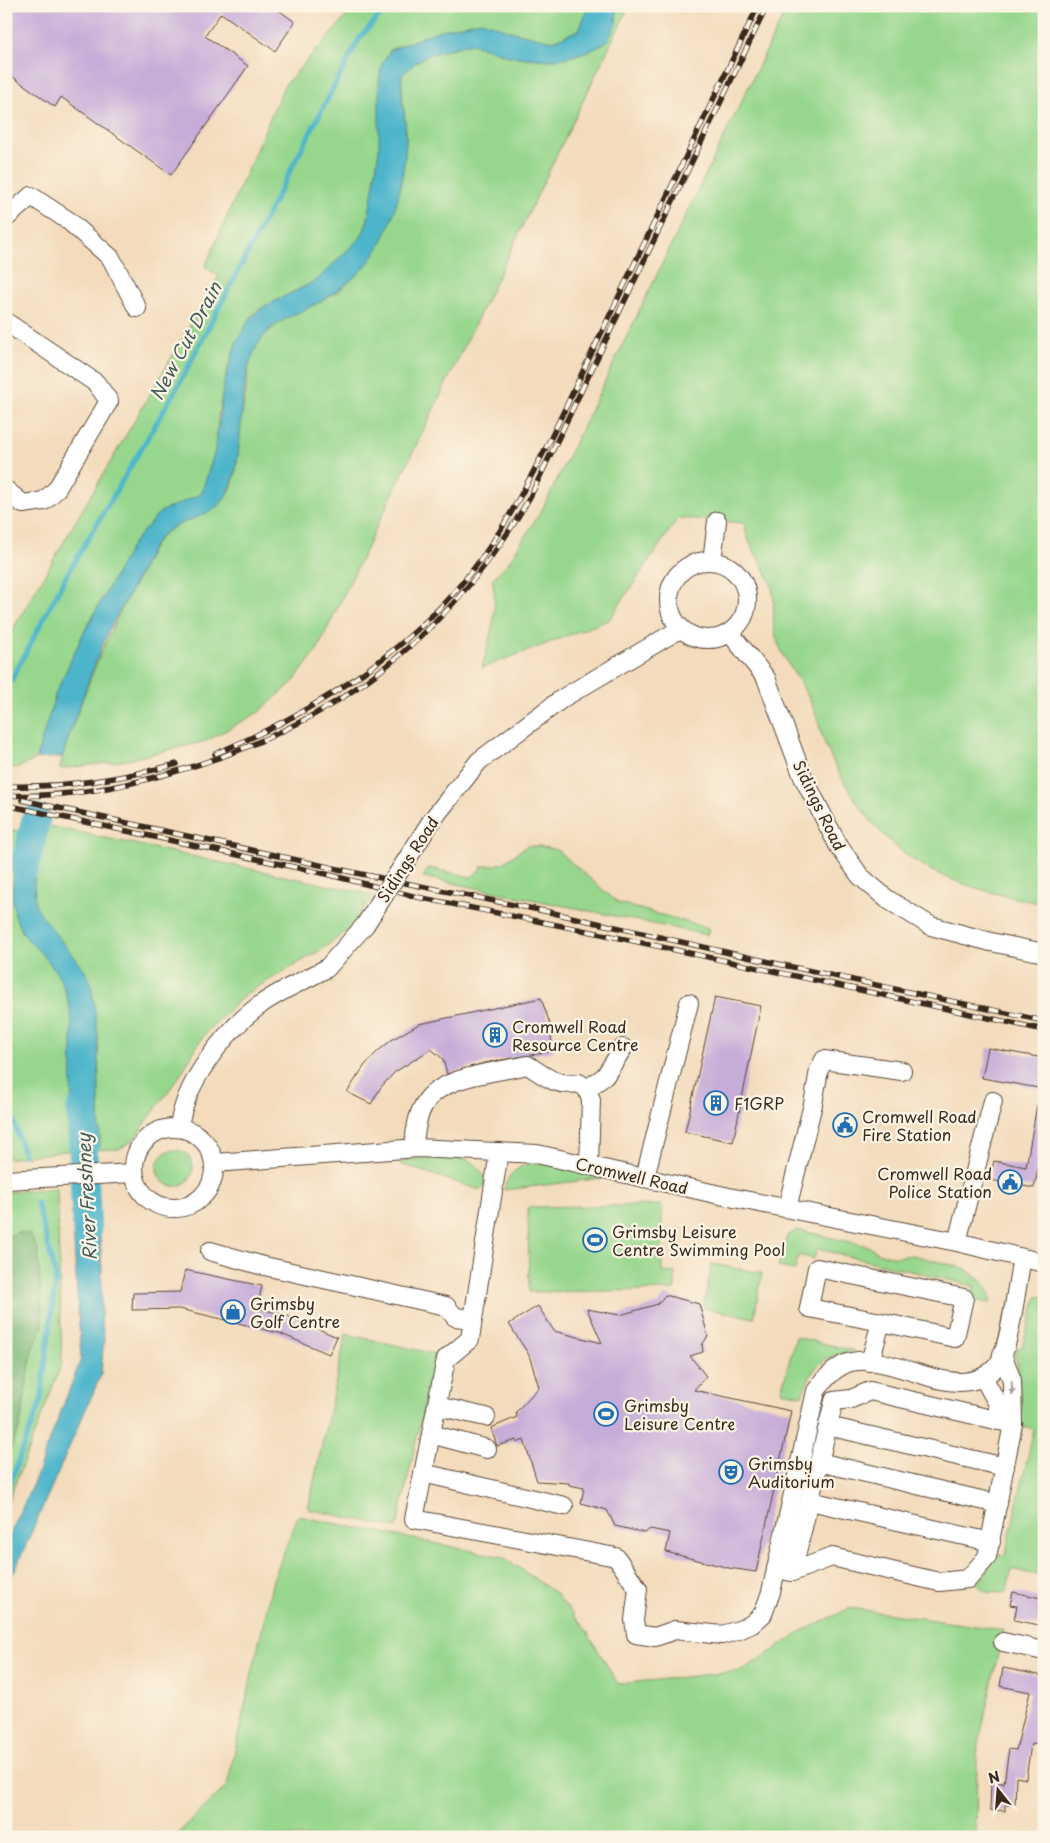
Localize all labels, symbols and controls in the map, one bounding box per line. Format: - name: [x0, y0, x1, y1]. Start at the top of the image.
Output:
- water label: New Cut Drain: [142, 276, 228, 405]
- street label: Sidings Road: [788, 756, 852, 854]
- street label: Sidings Road: [370, 811, 444, 907]
- place label: Cromwell Road Resource Centre: [512, 1014, 638, 1056]
- building icon: Cromwell Road Resource Centre: [482, 1022, 508, 1048]
- building icon: F1GRP: [703, 1090, 729, 1116]
- place label: F1GRP: [734, 1091, 784, 1115]
- place label: Cromwell Road Fire Station: [862, 1104, 977, 1146]
- public building icon: Cromwell Road Fire Station: [832, 1112, 858, 1138]
- water label: River Freshney: [69, 1131, 103, 1261]
- street label: Cromwell Road: [573, 1150, 691, 1200]
- place label: Cromwell Road Police Station: [877, 1161, 992, 1203]
- public building icon: Cromwell Road Police Station: [997, 1169, 1023, 1195]
- place label: Grimsby Leisure Centre Swimming Pool: [612, 1219, 785, 1261]
- sports icon: Grimsby Leisure Centre Swimming Pool: [582, 1227, 608, 1253]
- place label: Grimsby Golf Centre: [250, 1291, 340, 1333]
- shop icon: Grimsby Golf Centre: [220, 1299, 246, 1325]
- one-way arrow: [1008, 1380, 1016, 1396]
- place label: Grimsby Leisure Centre: [624, 1393, 735, 1435]
- sports icon: Grimsby Leisure Centre: [593, 1401, 619, 1427]
- place label: Grimsby Auditorium: [748, 1451, 835, 1493]
- theatre icon: Grimsby Auditorium: [718, 1459, 744, 1485]
- text: N: [986, 1765, 1002, 1789]
- north arrow: [972, 1766, 1022, 1816]

